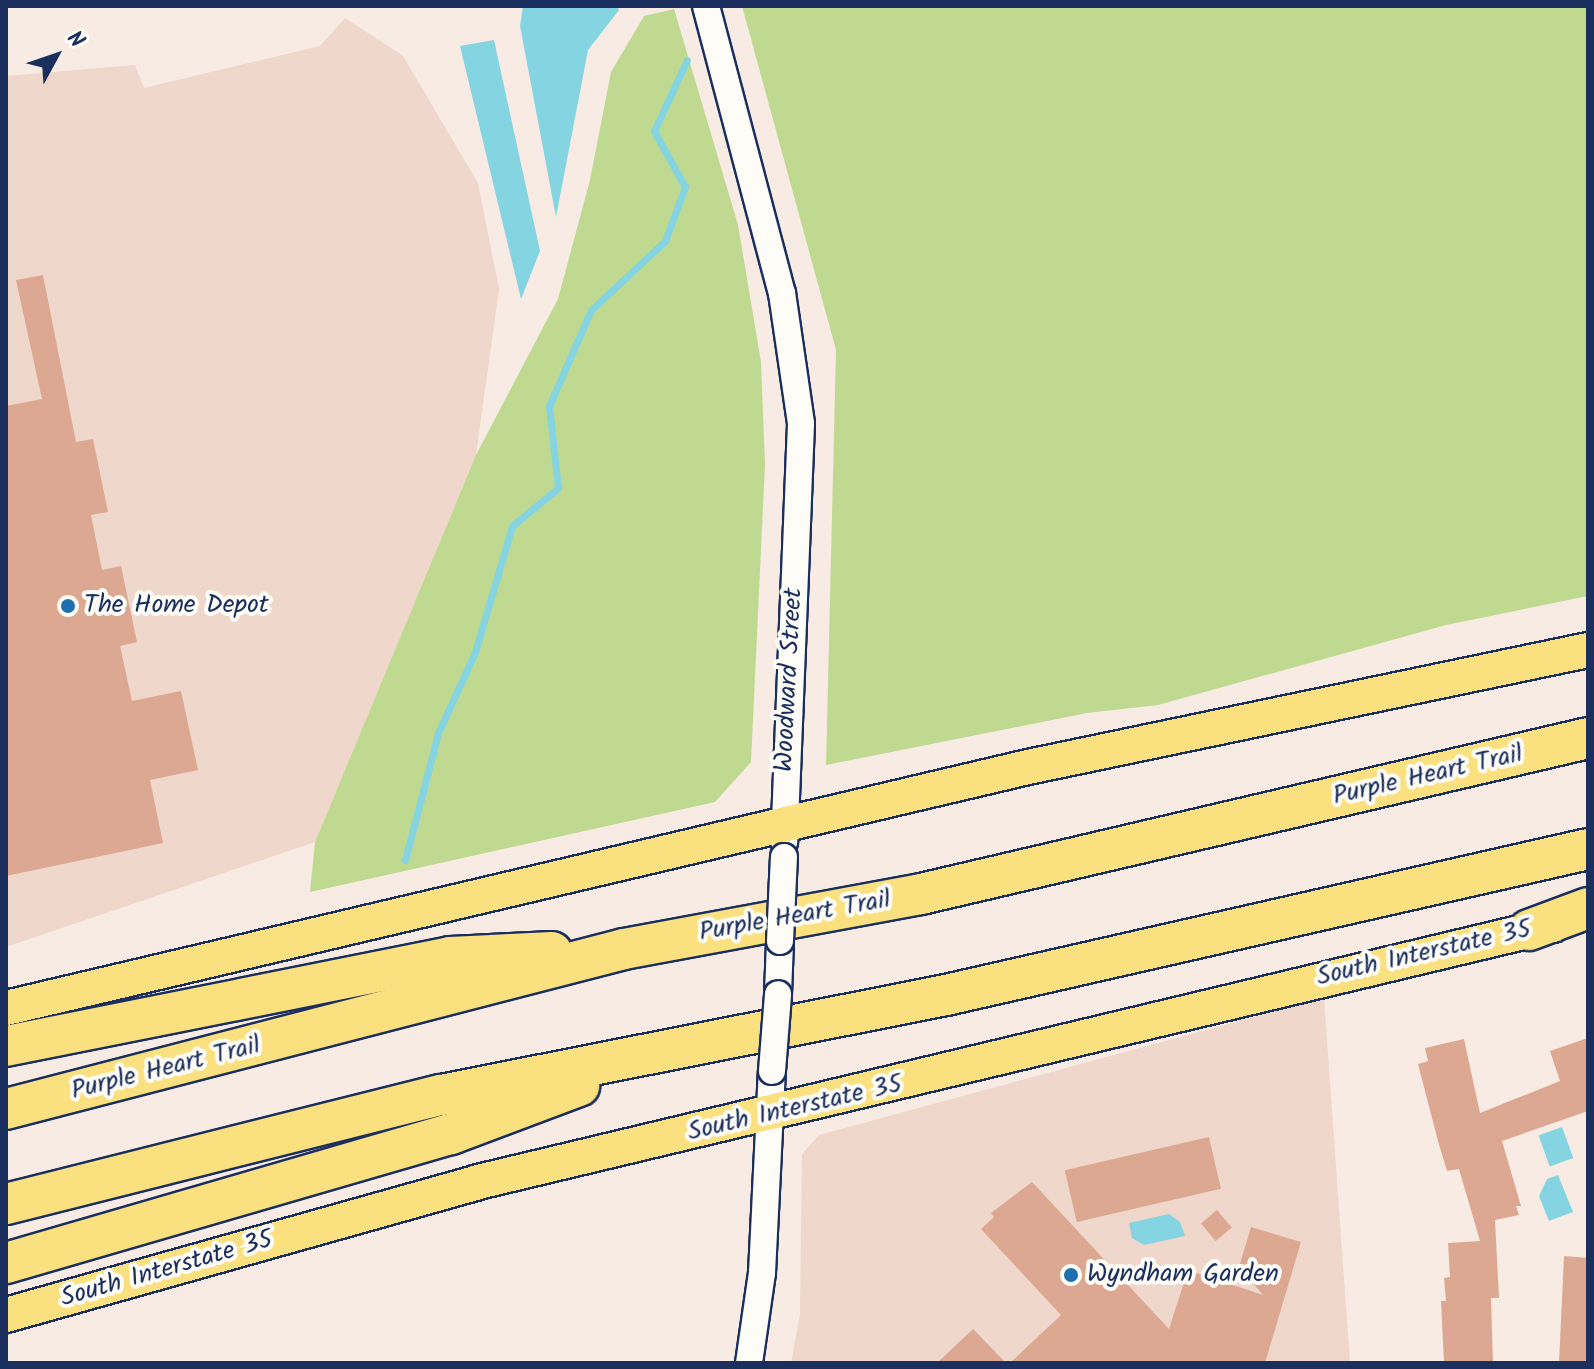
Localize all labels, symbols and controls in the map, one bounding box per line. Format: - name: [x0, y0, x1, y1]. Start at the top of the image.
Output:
- north arrow: [16, 16, 96, 96]
- text: N: [57, 24, 93, 57]
- street label: Woodward Street: [770, 587, 810, 773]
- place label: The Home Depot: [84, 590, 269, 622]
- marker: The Home Depot: [59, 597, 77, 615]
- street label: Purple Heart Trail: [1330, 739, 1526, 813]
- street label: Purple Heart Trail: [697, 885, 893, 949]
- street label: South Interstate 35: [1314, 914, 1534, 994]
- street label: Purple Heart Trail: [68, 1030, 264, 1108]
- street label: South Interstate 35: [685, 1069, 905, 1149]
- street label: South Interstate 35: [57, 1225, 277, 1315]
- place label: Wyndham Garden: [1087, 1259, 1279, 1291]
- marker: Wyndham Garden: [1062, 1266, 1080, 1284]

